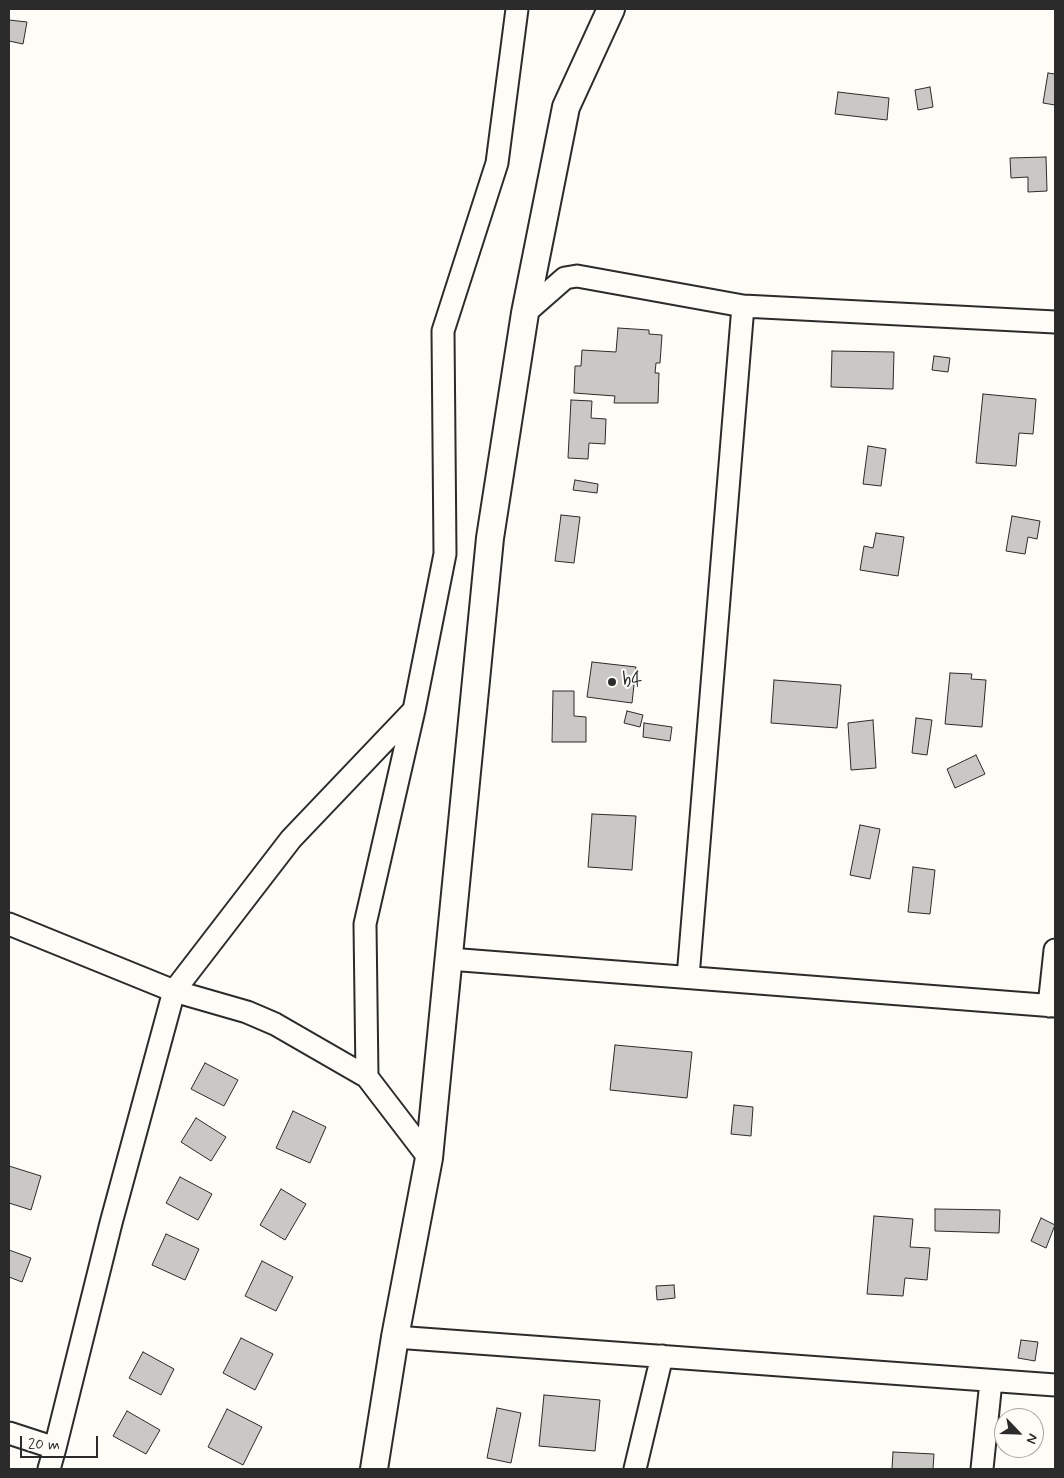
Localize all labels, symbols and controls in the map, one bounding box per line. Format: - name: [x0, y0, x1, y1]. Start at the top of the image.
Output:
- place label: b4: [622, 671, 642, 693]
- marker: b4: [606, 676, 618, 688]
- north arrow: [994, 1408, 1044, 1458]
- scale bar: [22, 1426, 100, 1458]
- text: N: [1022, 1431, 1042, 1447]
- text: 20 m: [28, 1435, 60, 1455]

